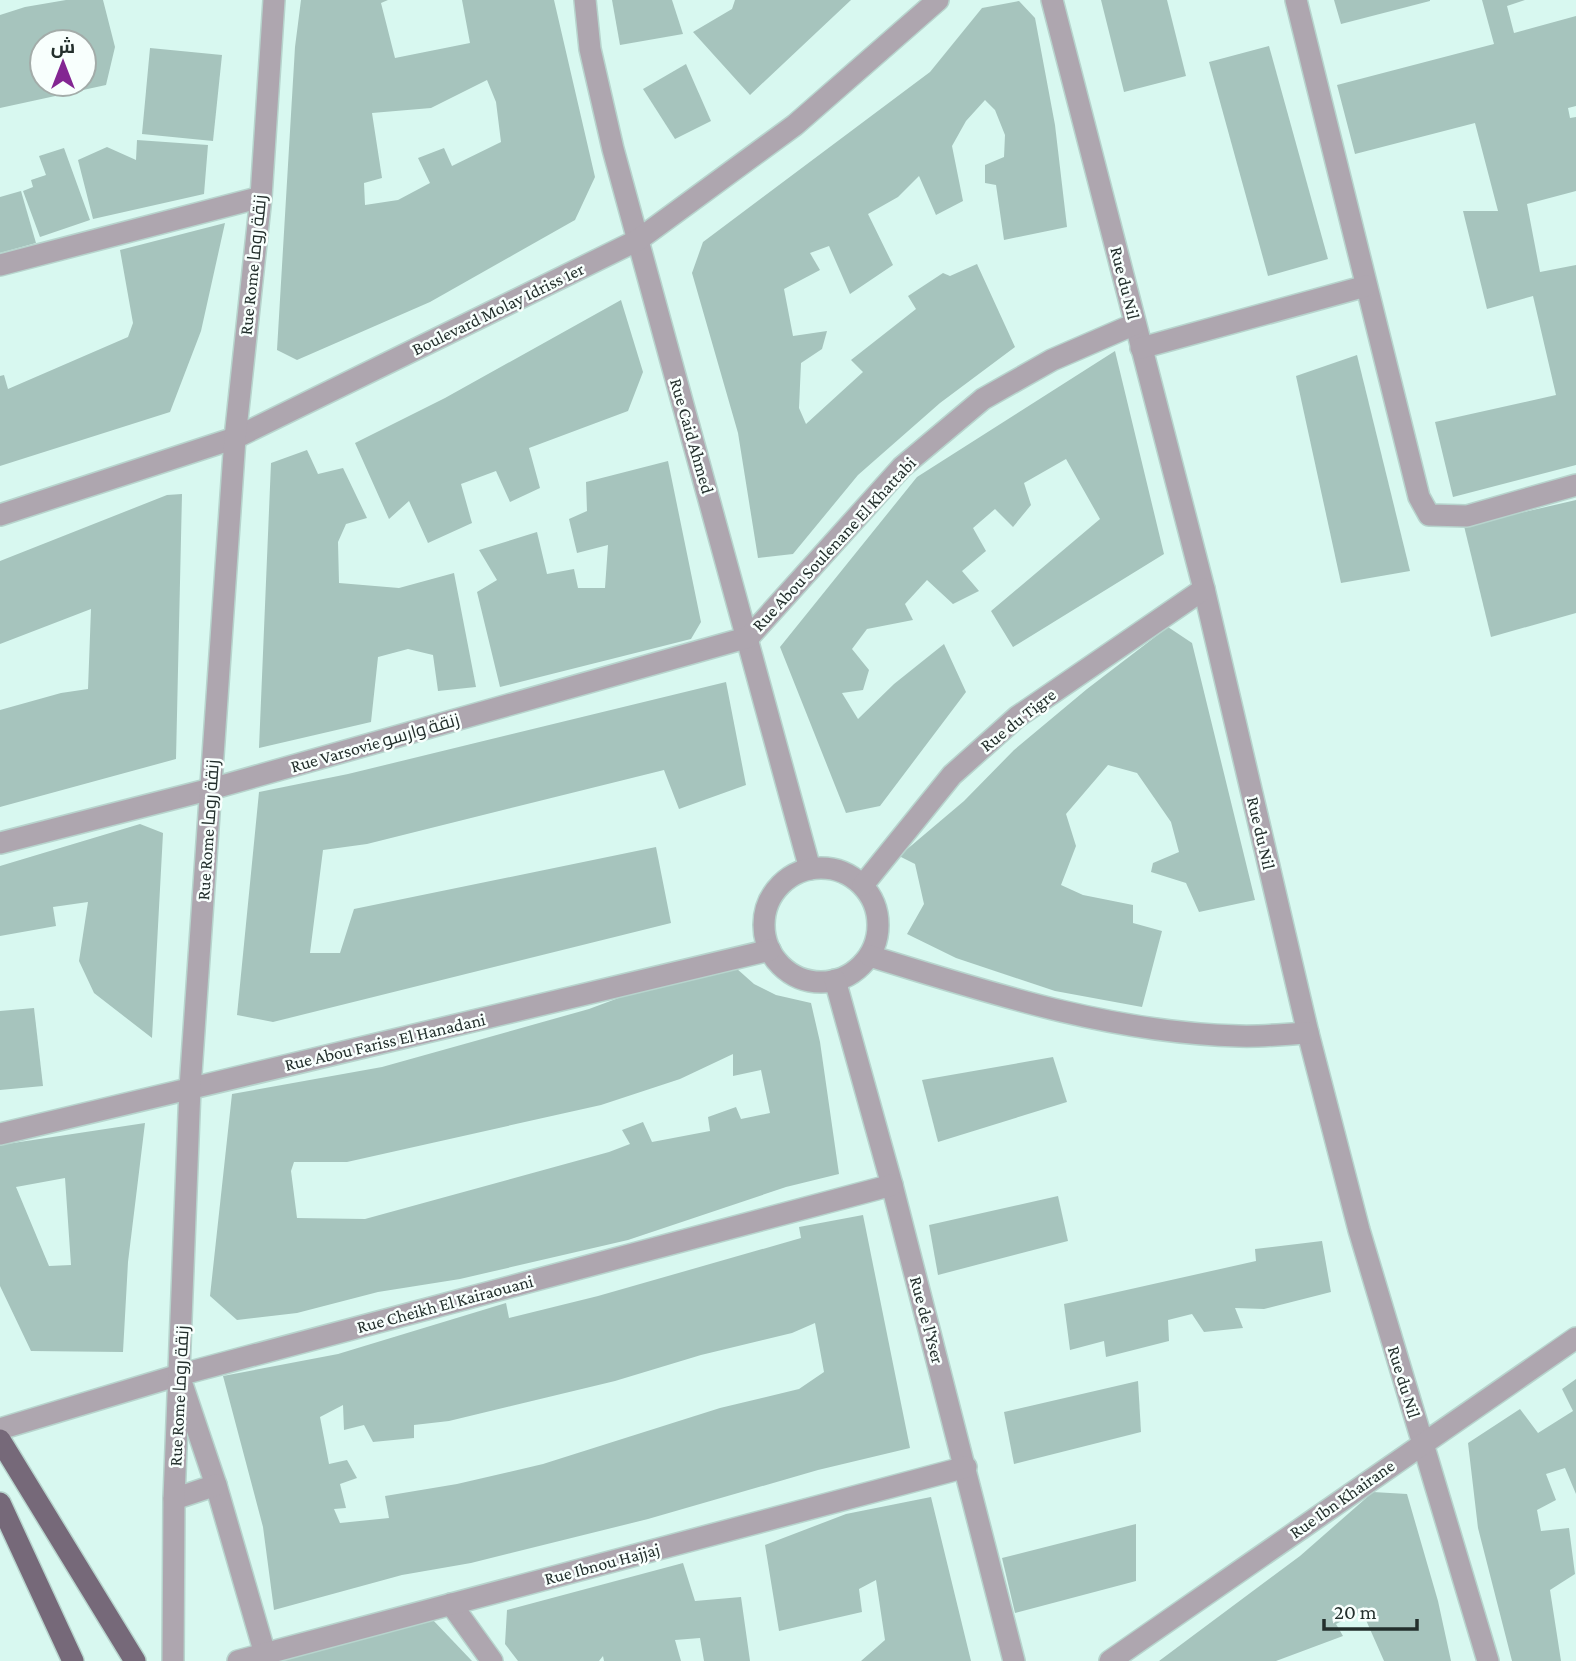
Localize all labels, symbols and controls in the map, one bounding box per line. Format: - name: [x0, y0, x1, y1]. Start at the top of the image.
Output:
- north arrow: [28, 28, 98, 98]
- text: ش: [51, 36, 75, 58]
- street label: Rue Rome زنقة روما: [236, 194, 271, 336]
- street label: Rue du Nil: [1106, 245, 1144, 322]
- street label: Boulevard Molay Idriss 1er: [409, 258, 588, 359]
- street label: Rue Caid Ahmed: [666, 376, 718, 496]
- street label: Rue Abou Soulenane El Khattabi: [748, 453, 920, 635]
- street label: Rue du Tigre: [976, 684, 1060, 756]
- street label: Rue Varsovie زنقة وارسو: [288, 709, 462, 778]
- street label: Rue Rome زنقة روما: [193, 759, 224, 901]
- street label: Rue du Nil: [1243, 795, 1279, 872]
- street label: Rue Abou Fariss El Hanadani: [283, 1009, 488, 1075]
- street label: Rue Cheikh El Kairaouani: [355, 1271, 536, 1337]
- street label: Rue de l'Yser: [906, 1274, 948, 1366]
- street label: Rue Rome زنقة روما: [165, 1325, 194, 1467]
- street label: Rue du Nil: [1384, 1344, 1424, 1421]
- street label: Rue Ibn Khairane: [1286, 1455, 1398, 1543]
- street label: Rue Ibnou Hajjaj: [542, 1539, 662, 1590]
- scale bar: [1324, 1588, 1417, 1632]
- text: 20 m: [1334, 1600, 1377, 1624]

